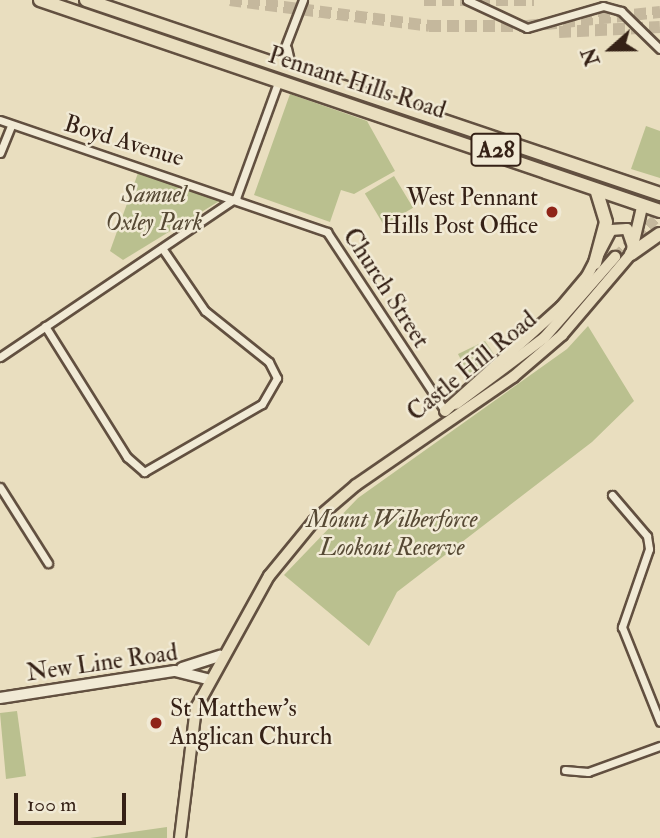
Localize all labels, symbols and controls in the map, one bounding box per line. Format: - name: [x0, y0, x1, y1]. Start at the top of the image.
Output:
- north arrow: [576, 14, 646, 84]
- street label: Pennant Hills Road: [265, 41, 449, 125]
- text: N: [577, 44, 606, 69]
- street label: Boyd Avenue: [61, 109, 187, 173]
- road number: A28: [470, 130, 522, 169]
- park label: Samuel Oxley Park: [105, 181, 203, 237]
- place label: West Pennant Hills Post Office: [382, 184, 538, 240]
- marker: West Pennant Hills Post Office: [544, 204, 560, 220]
- street label: Church Street: [337, 223, 435, 353]
- street label: Castle Hill Road: [402, 305, 542, 427]
- park label: Mount Wilberforce Lookout Reserve: [307, 506, 477, 562]
- street label: New Line Road: [25, 638, 179, 688]
- place label: St Matthew's Anglican Church: [170, 695, 332, 751]
- marker: St Matthew's Anglican Church: [148, 715, 164, 731]
- scale bar: [18, 778, 130, 822]
- text: 100 m: [27, 791, 77, 818]

